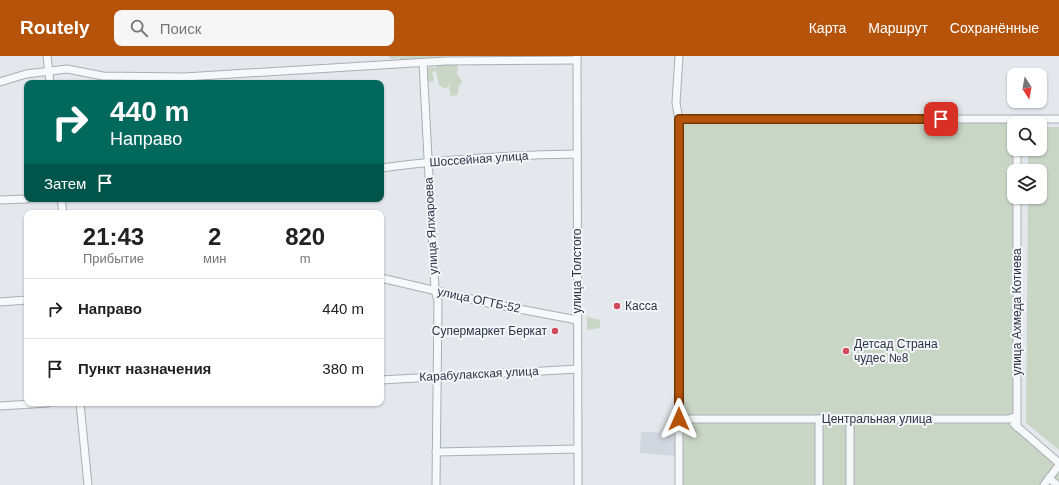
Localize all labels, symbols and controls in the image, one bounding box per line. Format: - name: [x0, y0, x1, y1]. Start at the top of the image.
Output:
- search box: [114, 10, 394, 46]
- text: Routely: [20, 17, 90, 38]
- icon: search: [128, 17, 150, 39]
- text: Поиск: [160, 20, 201, 37]
- text: Карта: [809, 20, 846, 36]
- text: Маршрут: [868, 20, 928, 36]
- text: Сохранённые: [950, 20, 1039, 36]
- north arrow: [1007, 68, 1047, 108]
- map controls: [1007, 68, 1047, 204]
- icon: right: [44, 96, 96, 148]
- text: 440 m: [110, 96, 189, 127]
- pin: [924, 102, 958, 136]
- icon: arrive: [930, 108, 952, 130]
- button: search: [1007, 116, 1047, 156]
- text: Направо: [110, 129, 182, 149]
- street label: Шоссейная улица: [429, 149, 529, 169]
- button: layers: [1007, 164, 1047, 204]
- icon: arrive: [94, 172, 116, 194]
- text: Затем: [44, 175, 86, 192]
- street label: улица Ялхароева: [421, 177, 441, 275]
- text: 21:43: [83, 223, 144, 250]
- text: 2: [208, 223, 221, 250]
- text: 820: [285, 223, 325, 250]
- street label: улица Толстого: [570, 228, 584, 313]
- street label: улица Ахмеда Котиева: [1010, 248, 1024, 376]
- text: Прибытие: [83, 251, 144, 266]
- text: мин: [203, 251, 226, 266]
- text: m: [300, 251, 311, 266]
- street label: улица ОГТБ-52: [436, 284, 522, 316]
- icon: right: [44, 298, 66, 320]
- place label: Касса: [625, 299, 658, 313]
- text: Направо: [78, 300, 142, 317]
- text: 440 m: [322, 300, 364, 317]
- marker: Касса: [612, 301, 622, 311]
- place label: Супермаркет Беркат: [432, 324, 547, 338]
- marker: Супермаркет Беркат: [550, 326, 560, 336]
- place label: Детсад Страна чудес №8: [854, 337, 938, 365]
- marker: Детсад Страна чудес №8: [841, 346, 851, 356]
- icon: arrive: [44, 358, 66, 380]
- text: Пункт назначения: [78, 360, 211, 377]
- text: 380 m: [322, 360, 364, 377]
- street label: Карабулакская улица: [419, 364, 539, 384]
- position arrow: [658, 398, 700, 440]
- street label: Центральная улица: [822, 412, 933, 426]

